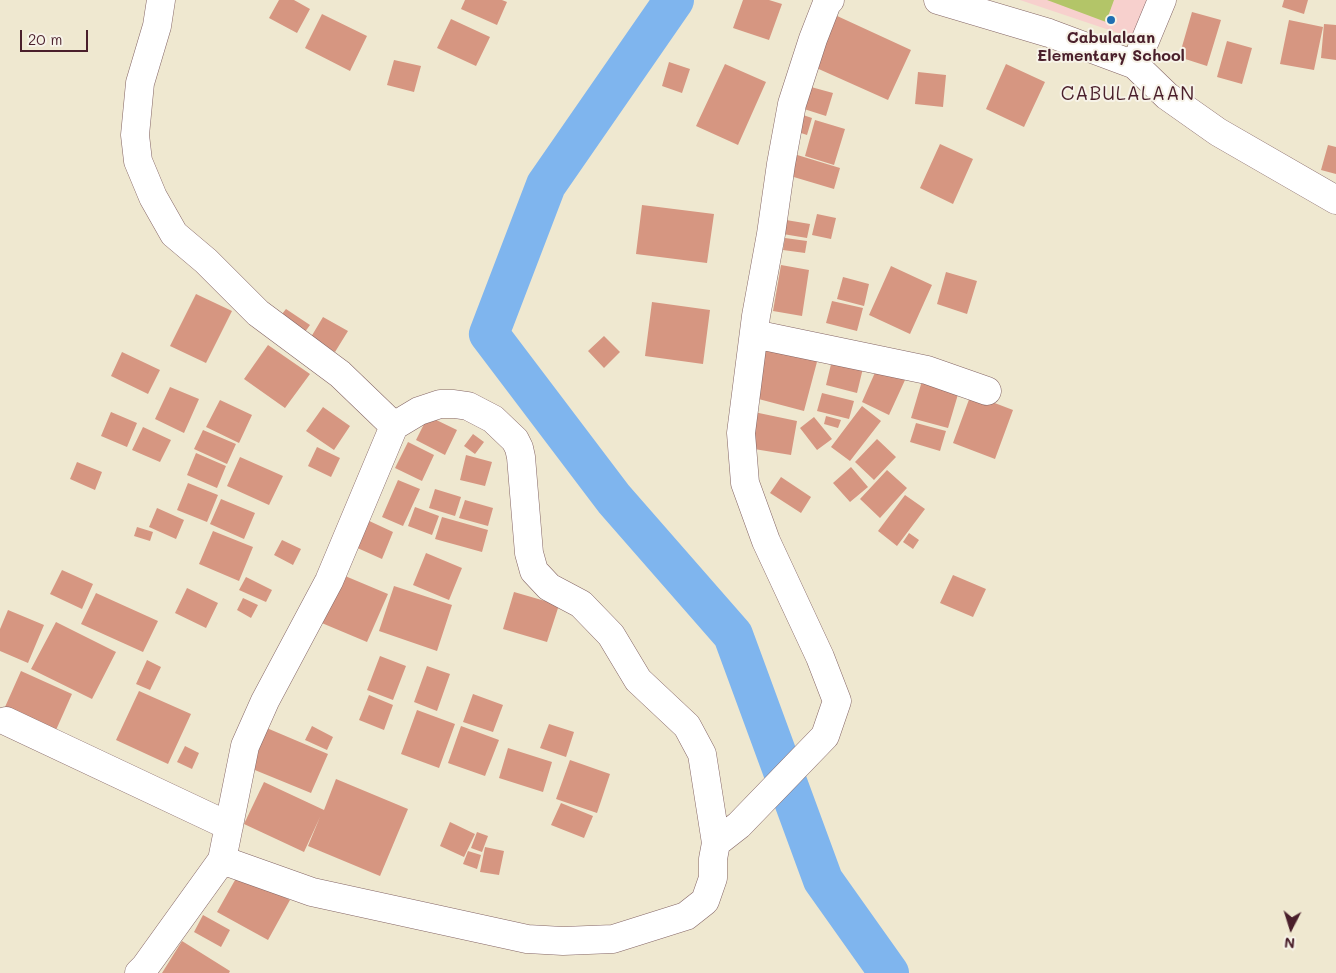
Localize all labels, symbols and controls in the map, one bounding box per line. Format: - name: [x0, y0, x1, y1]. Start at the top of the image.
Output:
- marker: Cabulalaan Elementary School: [1105, 14, 1117, 26]
- scale bar: [22, 20, 90, 52]
- place label: Cabulalaan Elementary School: [1037, 28, 1185, 66]
- text: 20 m: [28, 29, 62, 49]
- district label: CABULALAAN: [1059, 83, 1197, 105]
- north arrow: [1266, 903, 1316, 953]
- text: N: [1284, 934, 1296, 953]

